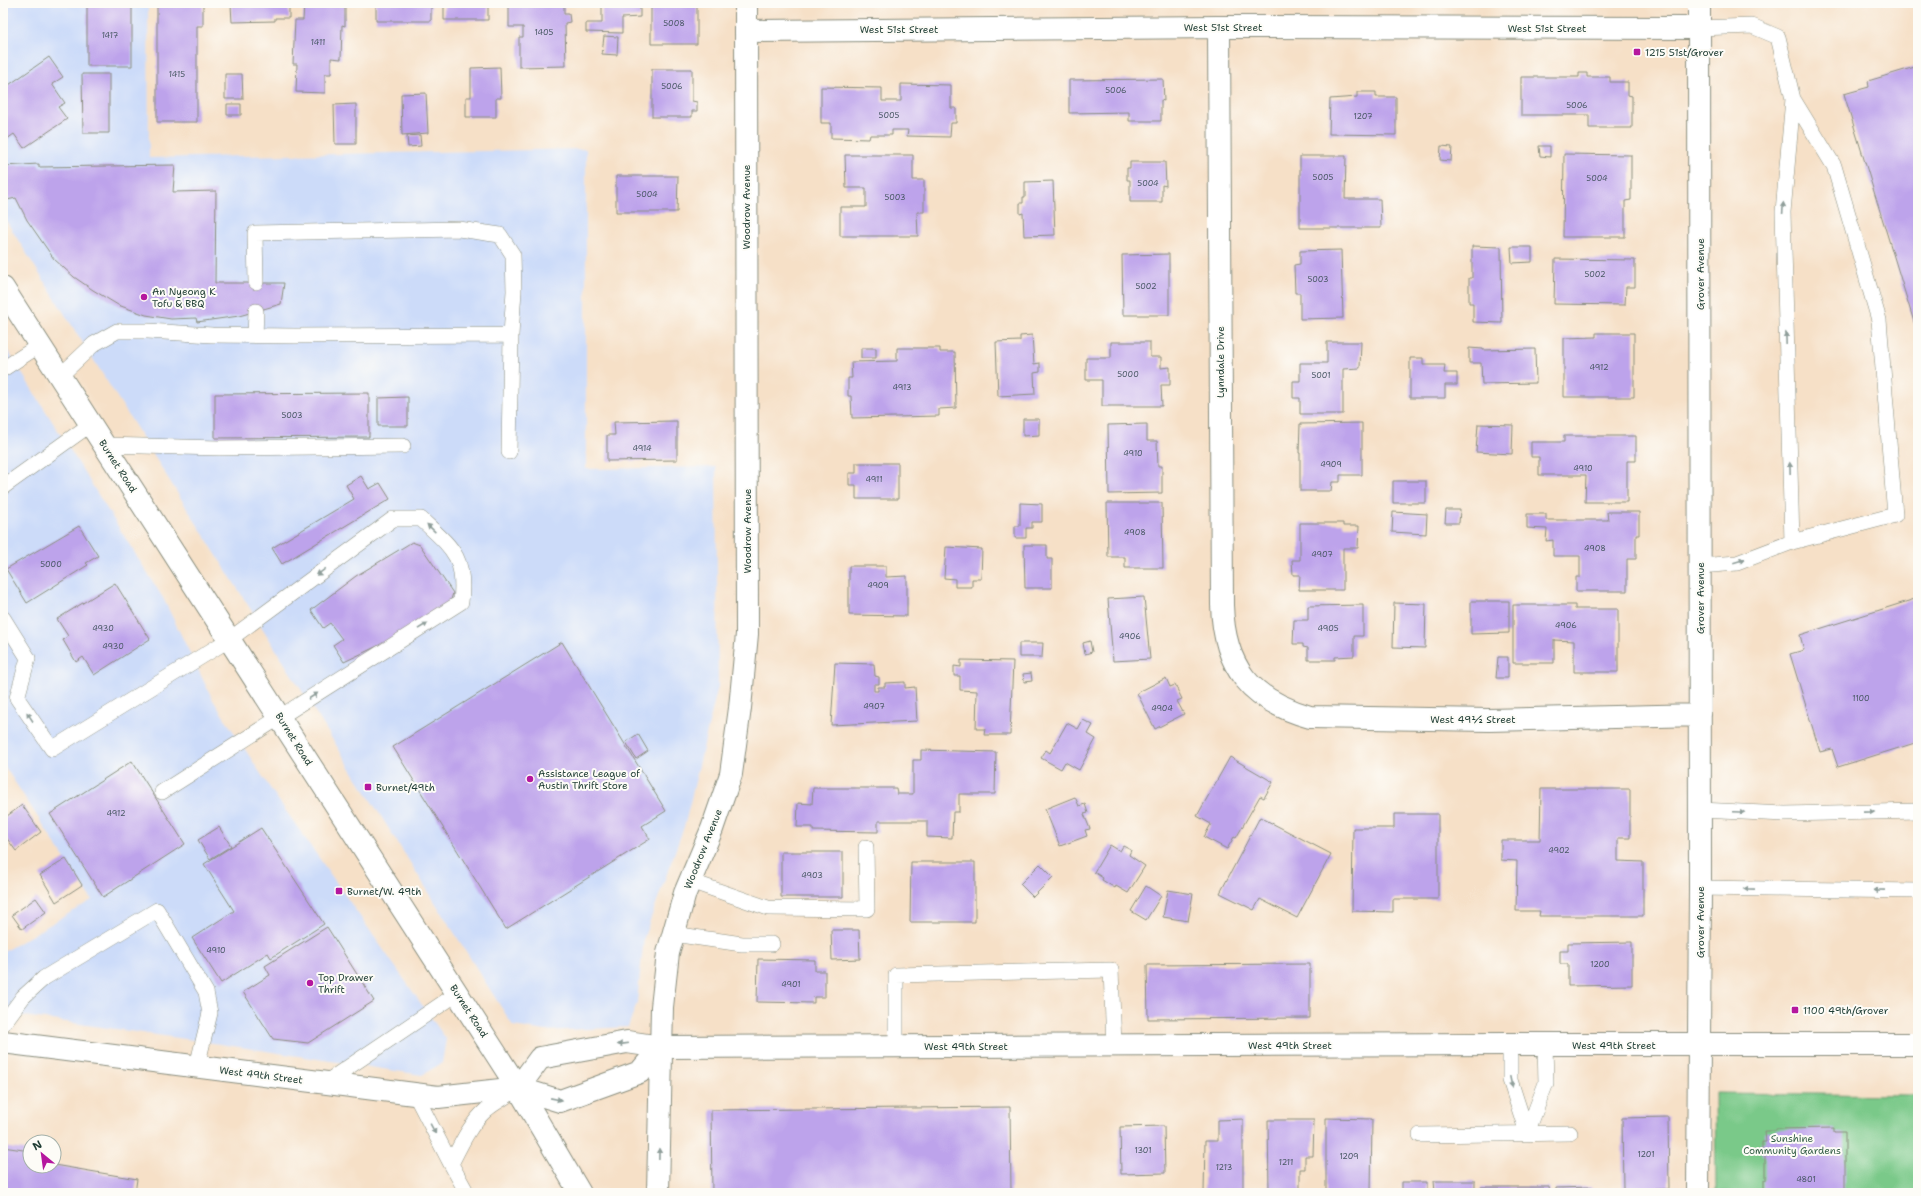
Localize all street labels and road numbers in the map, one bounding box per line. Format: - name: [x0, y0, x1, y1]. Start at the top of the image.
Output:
- street label: West 51st Street: [1184, 21, 1262, 34]
- street label: West 51st Street: [1508, 22, 1586, 35]
- street label: West 51st Street: [860, 23, 938, 36]
- street label: Woodrow Avenue: [740, 164, 753, 250]
- street label: Grover Avenue: [1694, 238, 1707, 310]
- street label: Lynndale Drive: [1214, 326, 1227, 398]
- street label: Burnet Road: [96, 437, 140, 495]
- street label: Woodrow Avenue: [741, 488, 754, 574]
- street label: Grover Avenue: [1694, 562, 1707, 634]
- street label: Burnet Road: [272, 710, 316, 769]
- street label: West 49½ Street: [1430, 713, 1516, 726]
- street label: Woodrow Avenue: [681, 807, 725, 891]
- street label: Grover Avenue: [1694, 886, 1707, 958]
- street label: Burnet Road: [447, 982, 491, 1040]
- street label: West 49th Street: [1248, 1039, 1332, 1052]
- street label: West 49th Street: [1572, 1039, 1656, 1052]
- street label: West 49th Street: [924, 1040, 1008, 1053]
- street label: West 49th Street: [219, 1063, 303, 1087]

